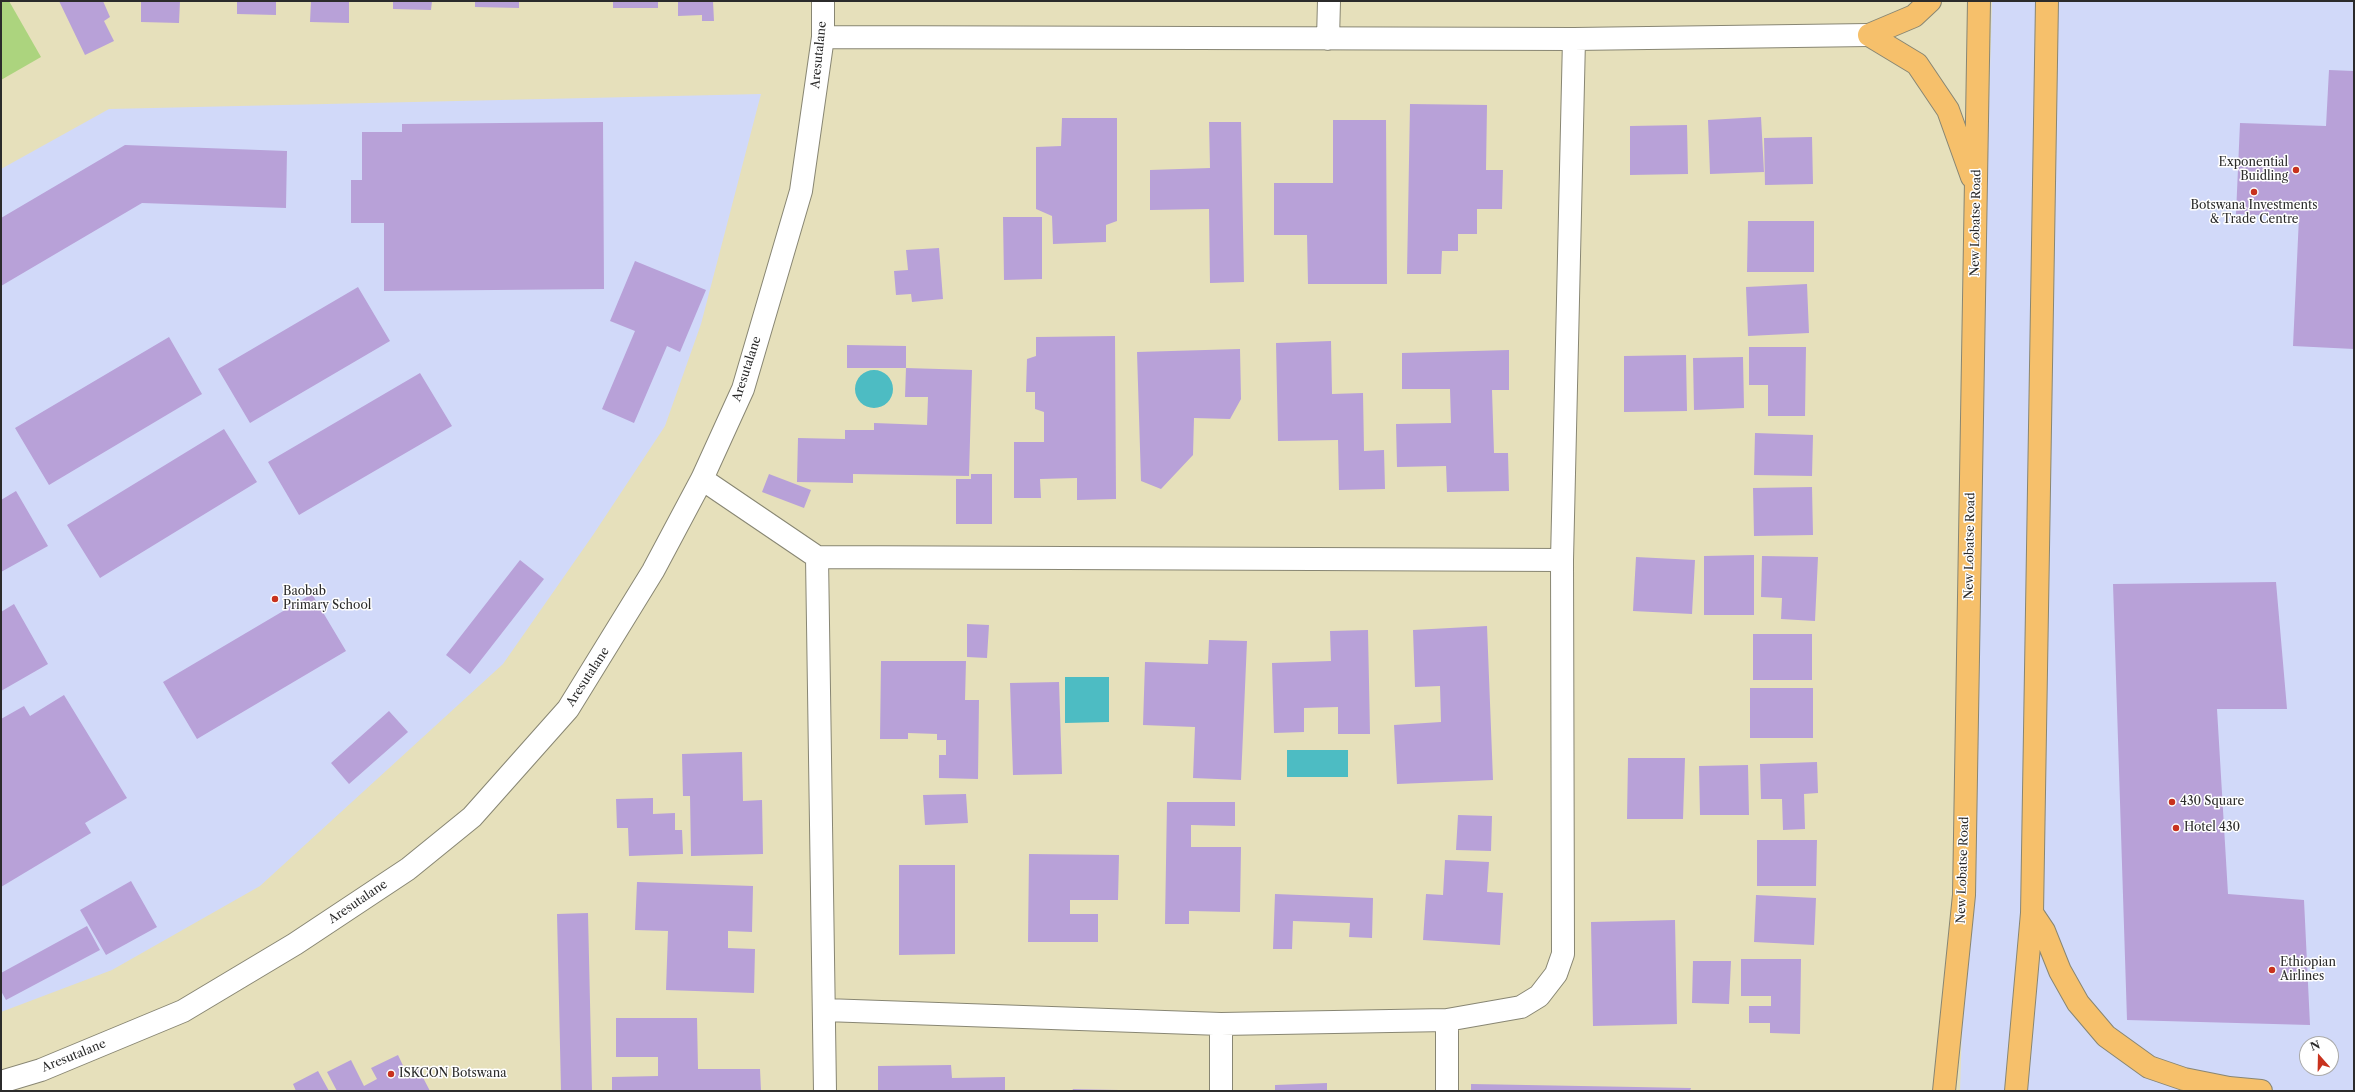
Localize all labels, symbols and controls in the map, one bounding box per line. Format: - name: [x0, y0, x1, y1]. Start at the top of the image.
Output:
- street label: Aresutalane: [808, 21, 830, 89]
- place label: Exponential Buidling: [2218, 156, 2288, 184]
- marker: Exponential Buidling: [2291, 165, 2301, 175]
- street label: New Lobatse Road: [1968, 169, 1984, 277]
- marker: Botswana Investments & Trade Centre: [2249, 187, 2259, 197]
- place label: Botswana Investments & Trade Centre: [2191, 199, 2317, 227]
- street label: Aresutalane: [730, 335, 764, 403]
- street label: New Lobatse Road: [1962, 492, 1978, 600]
- place label: Baobab Primary School: [283, 585, 371, 613]
- marker: Baobab Primary School: [270, 594, 280, 604]
- street label: Aresutalane: [563, 645, 613, 709]
- place label: 430 Square: [2180, 795, 2244, 809]
- marker: 430 Square: [2167, 797, 2177, 807]
- street label: New Lobatse Road: [1954, 816, 1972, 924]
- place label: Hotel 430: [2184, 821, 2240, 835]
- marker: Hotel 430: [2171, 823, 2181, 833]
- street label: Aresutalane: [326, 877, 390, 927]
- place label: Ethiopian Airlines: [2280, 956, 2336, 984]
- marker: Ethiopian Airlines: [2267, 965, 2277, 975]
- north arrow: [2299, 1036, 2339, 1076]
- street label: Aresutalane: [40, 1037, 108, 1075]
- text: N: [2308, 1037, 2322, 1054]
- place label: ISKCON Botswana: [399, 1067, 506, 1081]
- marker: ISKCON Botswana: [386, 1069, 396, 1079]

